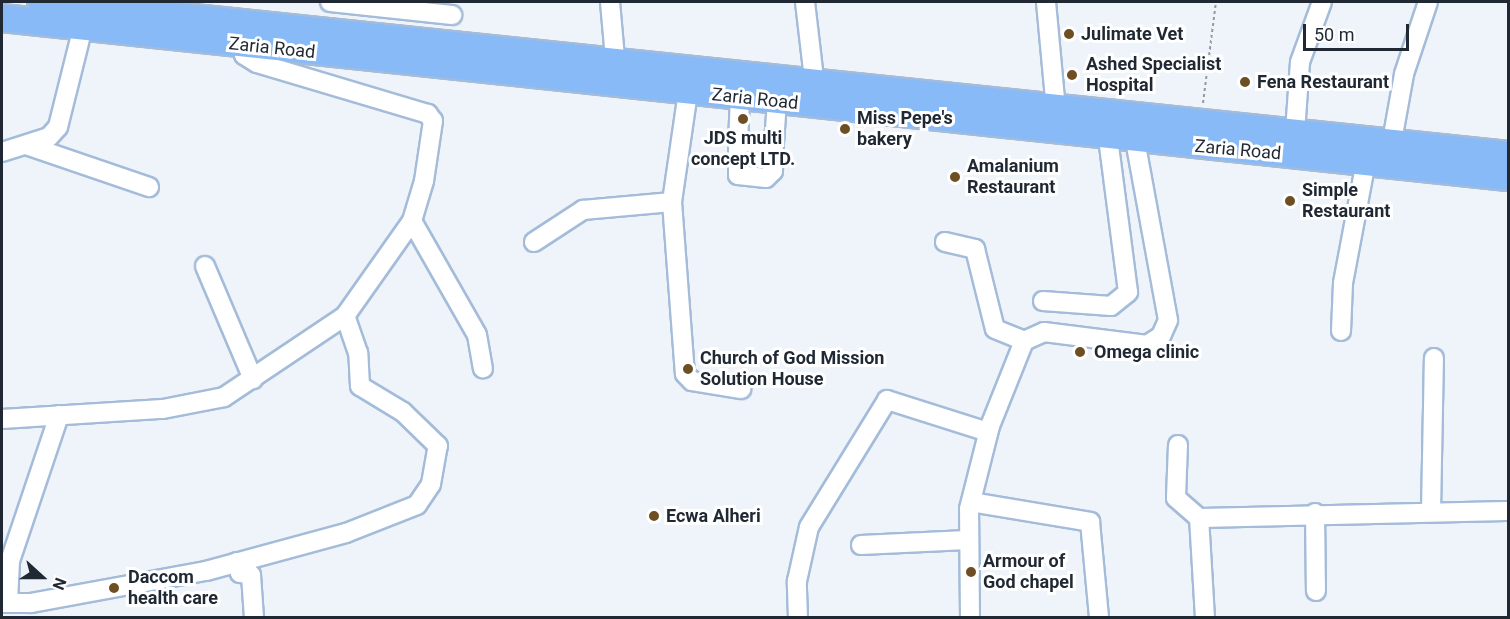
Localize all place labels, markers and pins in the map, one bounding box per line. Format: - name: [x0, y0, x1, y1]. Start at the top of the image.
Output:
- place label: Julimate Vet: [1081, 23, 1183, 45]
- marker: Julimate Vet: [1062, 27, 1076, 41]
- place label: Ashed Specialist Hospital: [1086, 54, 1221, 97]
- marker: Ashed Specialist Hospital: [1063, 66, 1081, 84]
- place label: Fena Restaurant: [1257, 71, 1389, 93]
- marker: Fena Restaurant: [1238, 75, 1252, 89]
- place label: Miss Pepe's bakery: [857, 108, 953, 150]
- marker: JDS multi concept LTD.: [736, 112, 750, 126]
- marker: Miss Pepe's bakery: [838, 122, 852, 136]
- place label: JDS multi concept LTD.: [691, 128, 795, 170]
- place label: Amalanium Restaurant: [967, 156, 1059, 198]
- marker: Amalanium Restaurant: [948, 170, 962, 184]
- place label: Simple Restaurant: [1302, 180, 1390, 222]
- marker: Simple Restaurant: [1283, 194, 1297, 208]
- place label: Omega clinic: [1094, 341, 1199, 363]
- marker: Omega clinic: [1071, 343, 1089, 361]
- place label: Church of God Mission Solution House: [700, 348, 884, 391]
- marker: Church of God Mission Solution House: [681, 362, 695, 376]
- place label: Ecwa Alheri: [666, 505, 761, 527]
- marker: Ecwa Alheri: [647, 509, 661, 523]
- place label: Armour of God chapel: [983, 551, 1074, 594]
- marker: Armour of God chapel: [964, 565, 978, 579]
- place label: Daccom health care: [128, 567, 218, 610]
- marker: Daccom health care: [105, 579, 123, 597]

